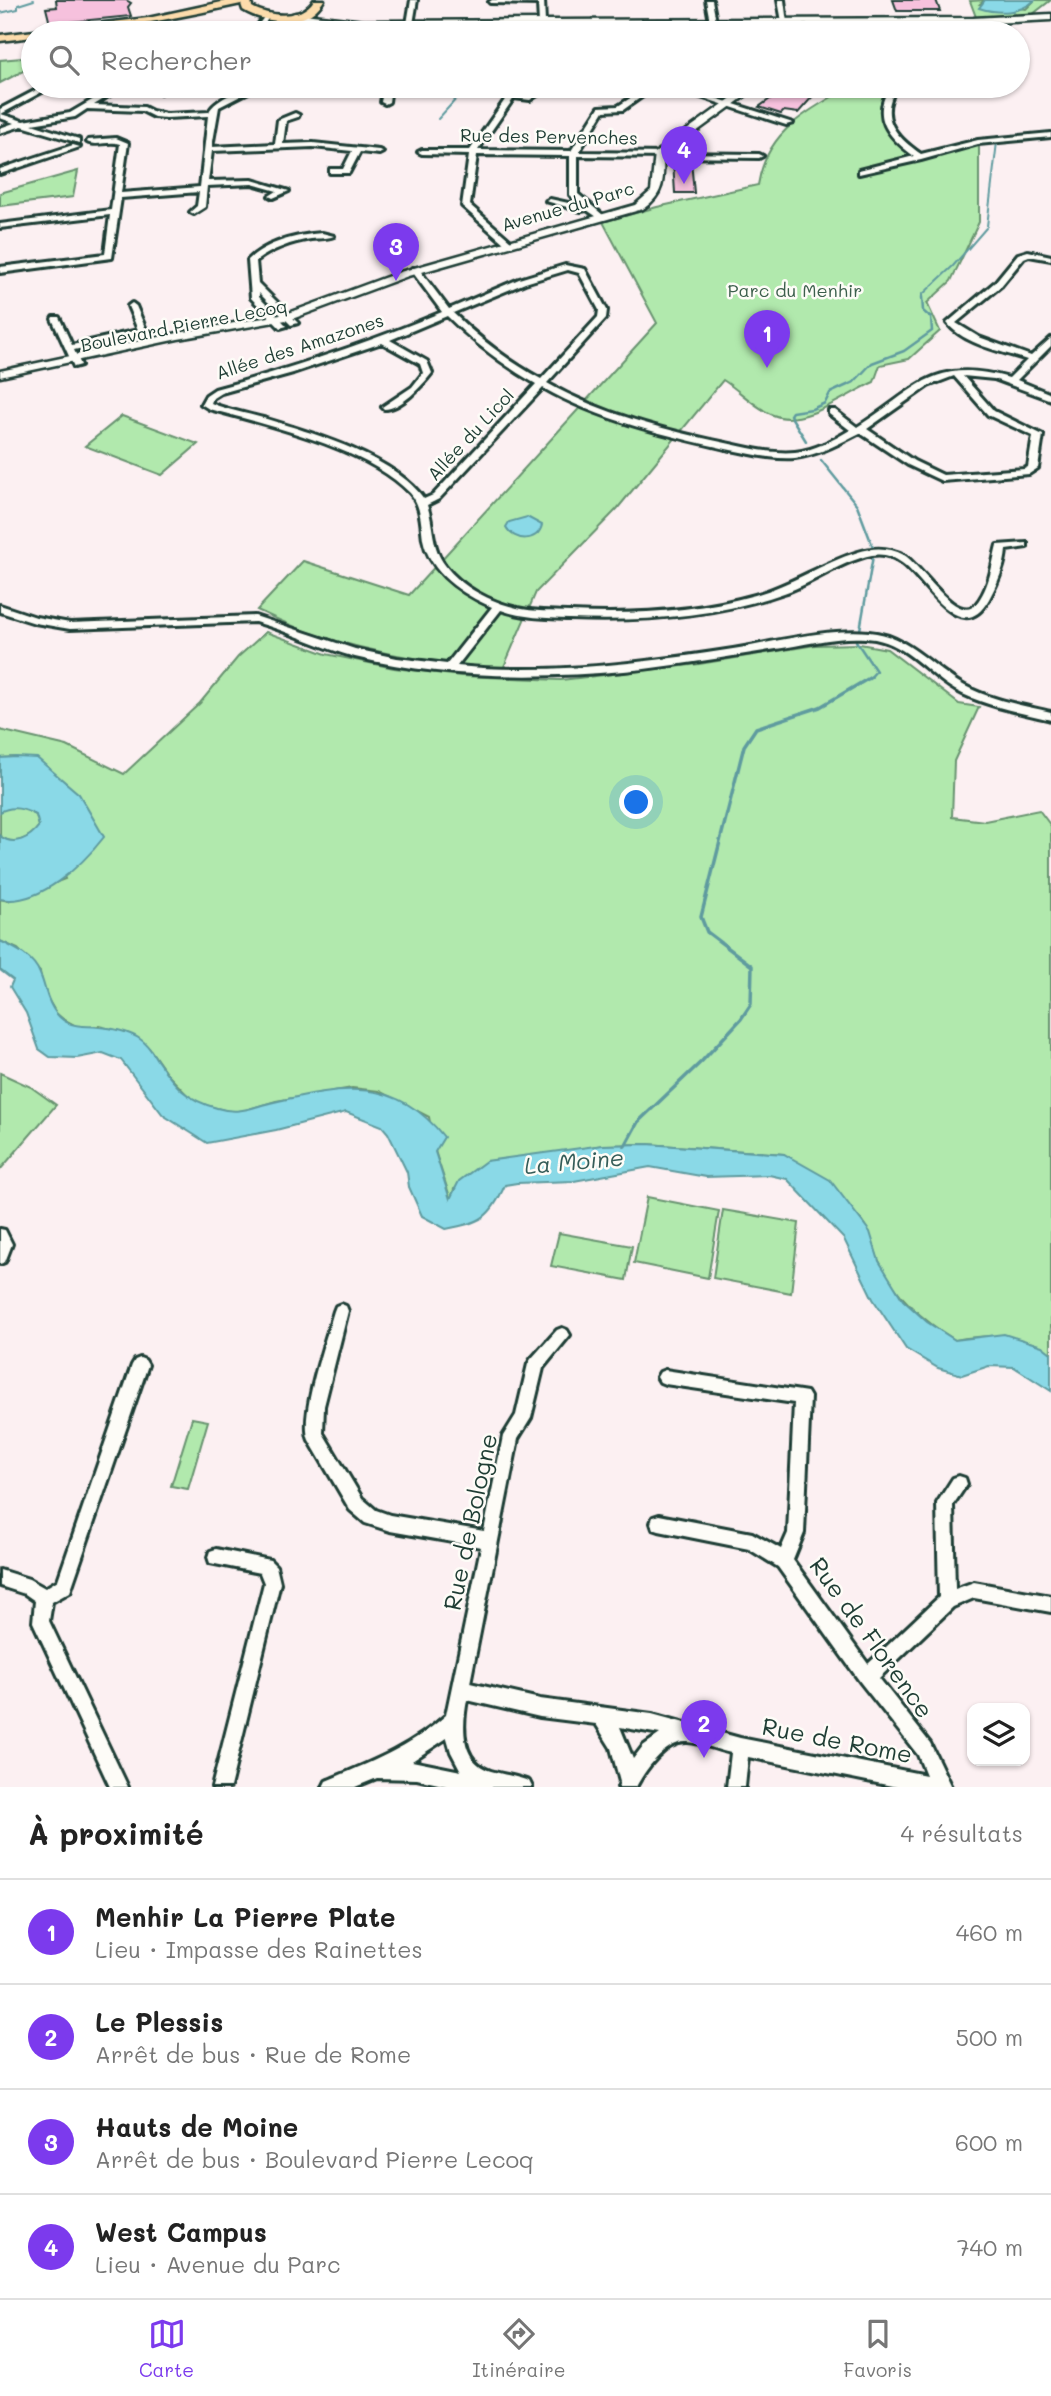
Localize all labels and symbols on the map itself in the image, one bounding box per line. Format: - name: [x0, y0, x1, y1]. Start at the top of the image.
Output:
- street label: Rue des Pervenches: [460, 122, 638, 150]
- pin: 4: [661, 126, 707, 184]
- street label: Avenue du Parc: [499, 176, 637, 236]
- pin: 3: [373, 223, 419, 281]
- park label: Parc du Menhir: [728, 278, 862, 302]
- street label: Boulevard Pierre Lecoq: [78, 293, 289, 357]
- street label: Allée des Amazones: [213, 308, 387, 385]
- pin: 1: [744, 310, 790, 368]
- street label: Allée du Licol: [421, 383, 519, 485]
- your location: [619, 785, 653, 819]
- water label: La Moine: [523, 1142, 625, 1180]
- street label: Rue de Bologne: [436, 1430, 503, 1613]
- street label: Rue de Florence: [803, 1550, 941, 1724]
- pin: 2: [681, 1700, 727, 1758]
- street label: Rue de Rome: [760, 1710, 915, 1769]

